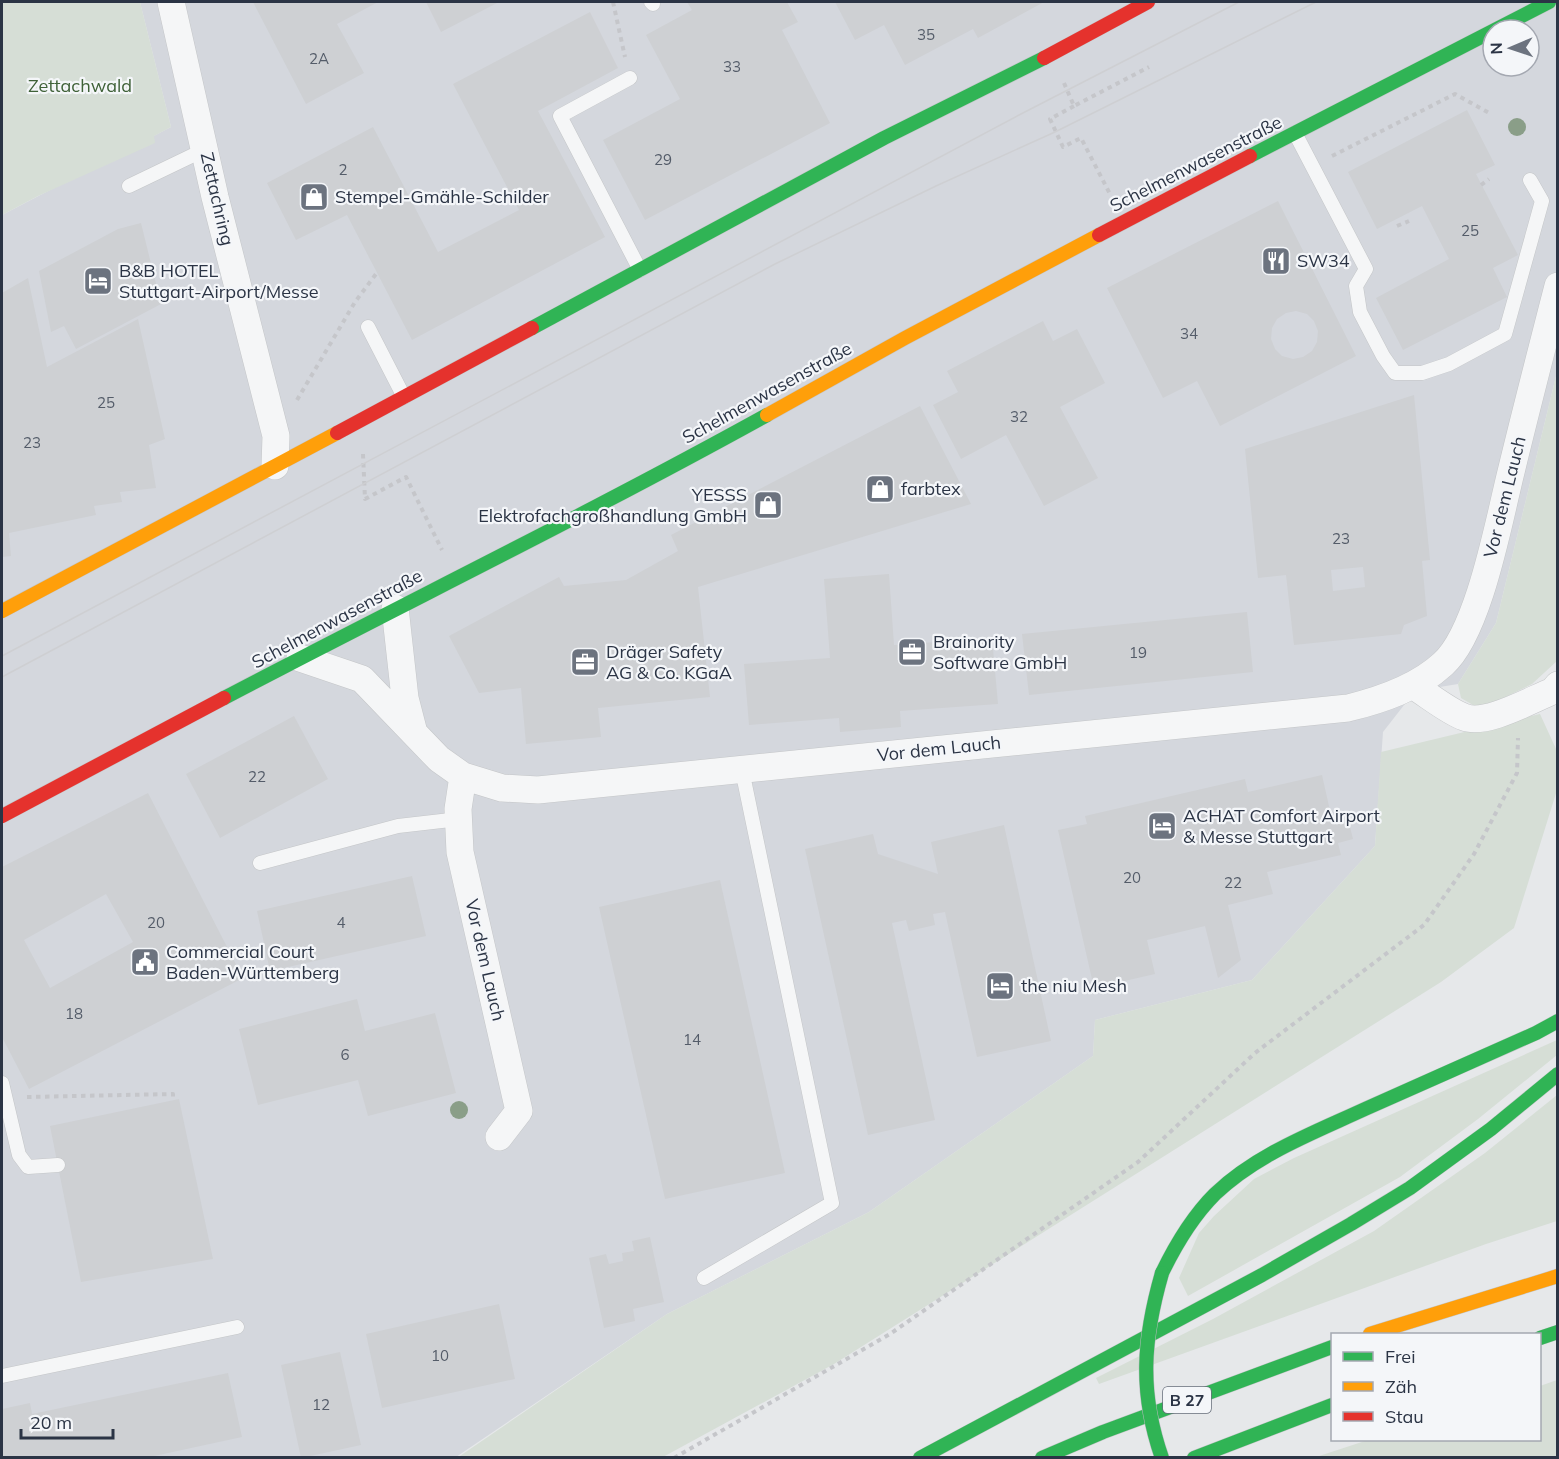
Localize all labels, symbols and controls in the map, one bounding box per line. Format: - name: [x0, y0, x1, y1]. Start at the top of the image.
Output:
- north arrow: [1481, 18, 1541, 78]
- house number: 35: [917, 25, 935, 44]
- text: N: [1486, 42, 1506, 55]
- house number: 2A: [309, 49, 329, 68]
- house number: 33: [723, 57, 741, 76]
- park label: Zettachwald: [28, 74, 132, 97]
- street label: Schelmenwasenstraße: [1106, 110, 1286, 217]
- street label: Zettachring: [196, 150, 239, 248]
- house number: 29: [654, 150, 672, 169]
- house number: 2: [338, 160, 348, 179]
- shop icon: Stempel-Gmähle-Schilder: [298, 181, 330, 213]
- place label: Stempel-Gmähle-Schilder: [335, 185, 549, 208]
- house number: 25: [1461, 221, 1479, 240]
- restaurant icon: SW34: [1260, 245, 1292, 277]
- place label: SW34: [1297, 249, 1350, 272]
- place label: B&B HOTEL Stuttgart-Airport/Messe: [119, 259, 319, 303]
- hotel icon: B&B HOTEL Stuttgart-Airport/Messe: [82, 265, 114, 297]
- house number: 34: [1180, 324, 1198, 343]
- street label: Schelmenwasenstraße: [678, 336, 855, 449]
- house number: 25: [97, 393, 115, 412]
- house number: 32: [1010, 407, 1028, 426]
- house number: 23: [23, 433, 41, 452]
- street label: Vor dem Lauch: [1478, 434, 1531, 560]
- shop icon: farbtex: [864, 473, 896, 505]
- place label: farbtex: [901, 477, 961, 500]
- place label: YESSS Elektrofachgroßhandlung GmbH: [478, 483, 747, 527]
- shop icon: YESSS Elektrofachgroßhandlung GmbH: [752, 489, 784, 521]
- house number: 23: [1332, 529, 1350, 548]
- street label: Schelmenwasenstraße: [248, 564, 426, 673]
- place label: Brainority Software GmbH: [933, 630, 1067, 674]
- office icon: Brainority Software GmbH: [896, 636, 928, 668]
- place label: Dräger Safety AG & Co. KGaA: [606, 640, 732, 684]
- house number: 19: [1129, 643, 1147, 662]
- office icon: Dräger Safety AG & Co. KGaA: [569, 646, 601, 678]
- street label: Vor dem Lauch: [876, 731, 1002, 766]
- house number: 22: [248, 767, 266, 786]
- place label: ACHAT Comfort Airport & Messe Stuttgart: [1183, 804, 1380, 848]
- hotel icon: ACHAT Comfort Airport & Messe Stuttgart: [1146, 810, 1178, 842]
- house number: 20: [1123, 868, 1141, 887]
- house number: 22: [1224, 873, 1242, 892]
- street label: Vor dem Lauch: [460, 897, 511, 1023]
- house number: 20: [147, 913, 165, 932]
- house number: 4: [336, 913, 346, 932]
- place label: Commercial Court Baden-Württemberg: [166, 940, 339, 984]
- public building icon: Commercial Court Baden-Württemberg: [129, 946, 161, 978]
- hotel icon: the niu Mesh: [984, 970, 1016, 1002]
- place label: the niu Mesh: [1021, 974, 1127, 997]
- house number: 18: [65, 1004, 83, 1023]
- house number: 14: [683, 1030, 701, 1049]
- house number: 6: [340, 1045, 350, 1064]
- legend: [1331, 1333, 1541, 1441]
- text: Frei: [1385, 1345, 1415, 1368]
- house number: 10: [431, 1346, 449, 1365]
- text: Zäh: [1385, 1375, 1417, 1398]
- road number: B 27: [1163, 1387, 1211, 1413]
- house number: 12: [312, 1395, 330, 1414]
- scale bar: [21, 1402, 112, 1440]
- text: Stau: [1385, 1405, 1424, 1428]
- text: 20 m: [30, 1411, 72, 1434]

